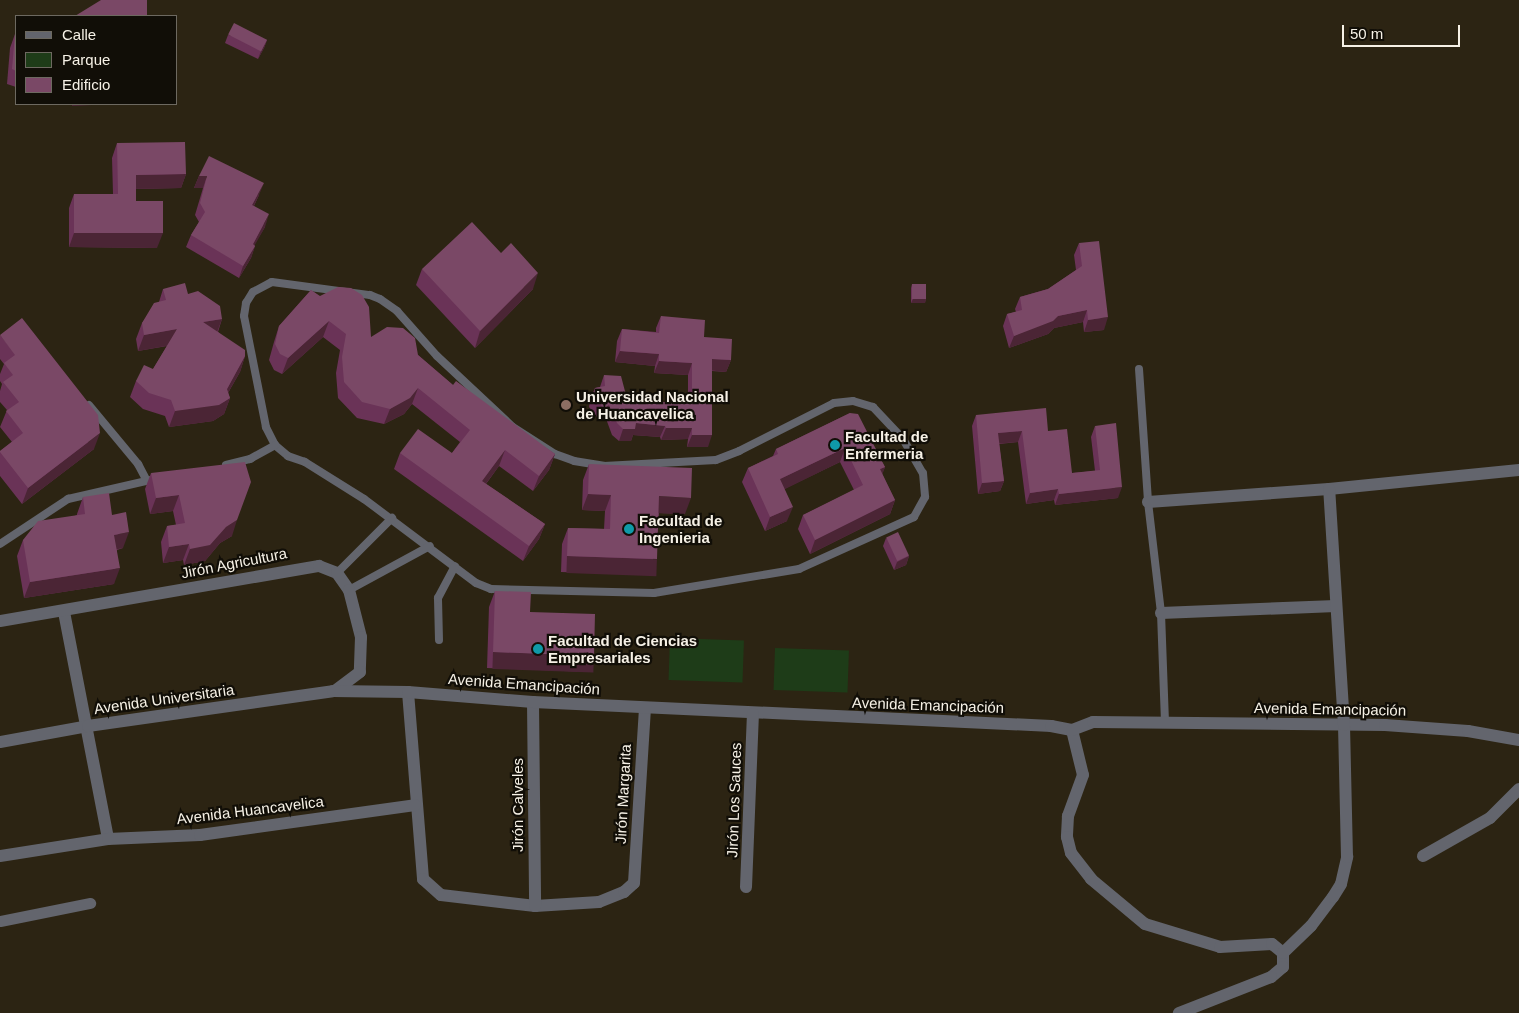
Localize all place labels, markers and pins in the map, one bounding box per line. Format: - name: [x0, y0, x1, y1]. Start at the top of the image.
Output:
- place label: Universidad Nacional de Huancavelica: [576, 387, 729, 422]
- marker: Universidad Nacional de Huancavelica: [560, 399, 572, 411]
- place label: Facultad de Enfermeria: [845, 427, 928, 462]
- marker: Facultad de Enfermeria: [829, 439, 841, 451]
- place label: Facultad de Ingenieria: [639, 511, 722, 546]
- marker: Facultad de Ingenieria: [623, 523, 635, 535]
- place label: Facultad de Ciencias Empresariales: [548, 631, 697, 666]
- marker: Facultad de Ciencias Empresariales: [532, 643, 544, 655]

